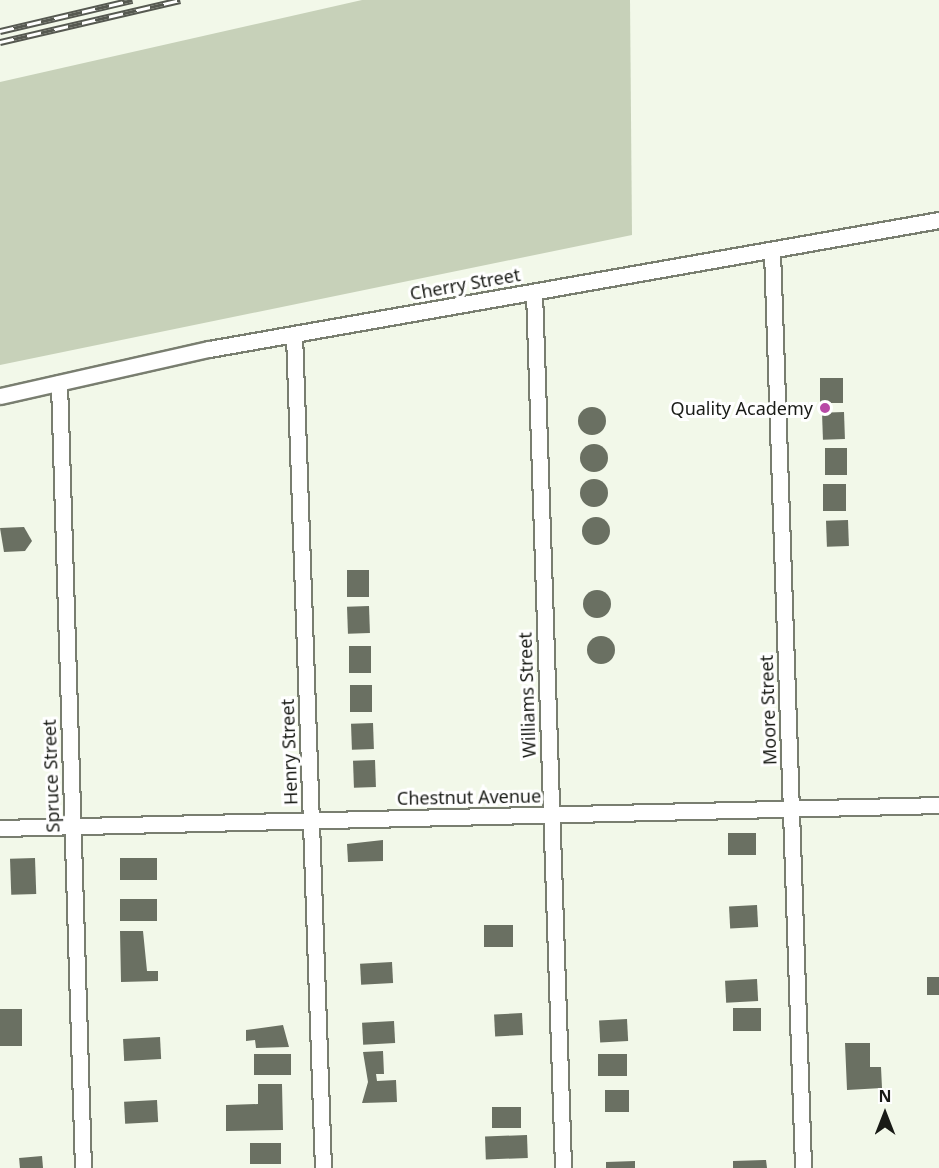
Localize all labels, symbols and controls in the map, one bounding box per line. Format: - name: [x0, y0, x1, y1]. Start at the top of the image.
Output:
- street label: Cherry Street: [408, 264, 522, 304]
- place label: Quality Academy: [671, 397, 813, 419]
- marker: Quality Academy: [818, 401, 832, 415]
- street label: Williams Street: [514, 632, 540, 758]
- street label: Moore Street: [755, 655, 781, 765]
- street label: Henry Street: [276, 699, 302, 805]
- street label: Spruce Street: [38, 719, 64, 833]
- street label: Chestnut Avenue: [397, 785, 541, 809]
- north arrow: [855, 1084, 915, 1144]
- text: N: [878, 1085, 892, 1107]

